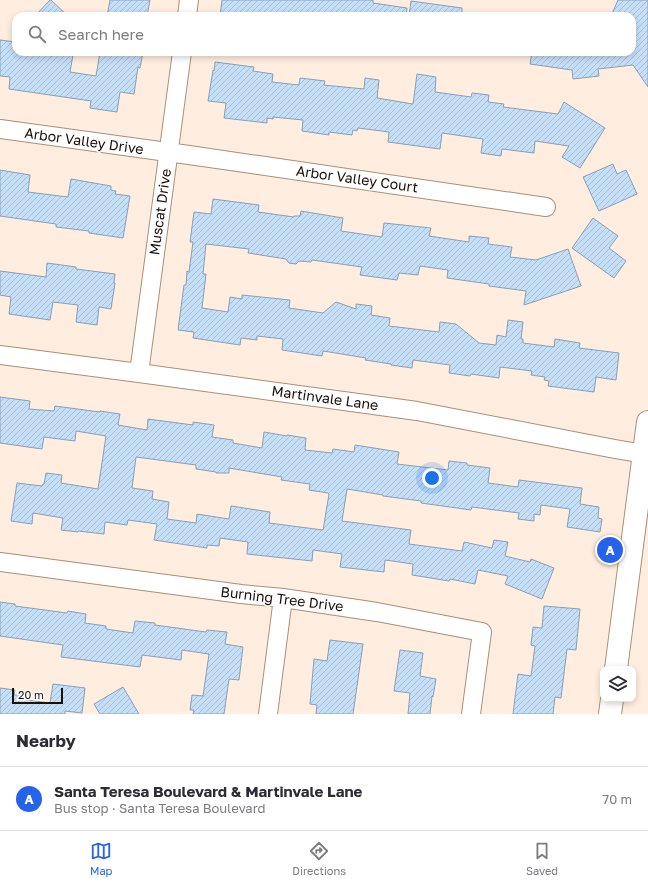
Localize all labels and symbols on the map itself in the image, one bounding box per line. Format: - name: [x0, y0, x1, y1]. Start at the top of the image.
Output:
- street label: Arbor Valley Drive: [23, 124, 145, 157]
- street label: Arbor Valley Court: [295, 162, 419, 195]
- street label: Muscat Drive: [145, 168, 174, 256]
- street label: Martinvale Lane: [271, 382, 379, 413]
- your location: [422, 468, 442, 488]
- pin: A: [597, 535, 623, 565]
- street label: Burning Tree Drive: [220, 583, 344, 614]
- scale bar: [12, 686, 63, 705]

